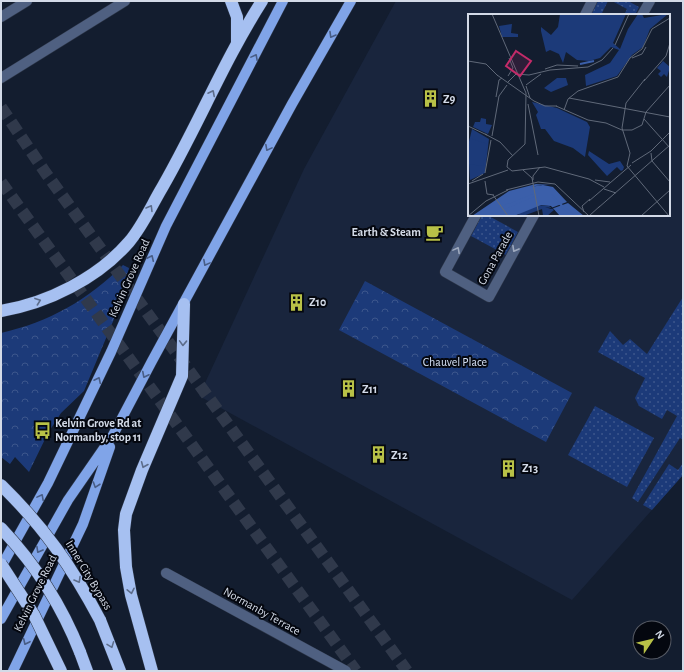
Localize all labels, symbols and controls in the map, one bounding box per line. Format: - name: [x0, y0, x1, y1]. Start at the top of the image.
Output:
- inset map: [468, 14, 670, 216]
- one-way arrow: [329, 31, 336, 38]
- one-way arrow: [250, 54, 257, 62]
- building icon: Z9: [420, 89, 440, 109]
- one-way arrow: [207, 90, 215, 98]
- place label: Z9: [443, 93, 456, 105]
- one-way arrow: [265, 144, 273, 151]
- one-way arrow: [146, 205, 153, 212]
- cafe icon: Earth & Steam: [424, 222, 444, 242]
- place label: Earth & Steam: [352, 226, 421, 238]
- street label: Gona Parade: [475, 229, 515, 287]
- street label: Kelvin Grove Road: [106, 237, 152, 319]
- one-way arrow: [512, 245, 520, 252]
- one-way arrow: [453, 247, 460, 254]
- one-way arrow: [146, 255, 154, 263]
- one-way arrow: [203, 258, 211, 266]
- building icon: Z10: [286, 292, 306, 312]
- place label: Z10: [309, 296, 326, 308]
- one-way arrow: [35, 297, 42, 305]
- one-way arrow: [178, 340, 187, 346]
- park label: Chauvel Place: [423, 356, 487, 368]
- one-way arrow: [142, 371, 149, 378]
- one-way arrow: [93, 376, 101, 384]
- building icon: Z11: [339, 379, 359, 399]
- place label: Z11: [362, 383, 377, 395]
- place label: Kelvin Grove Rd at Normanby, stop 11: [55, 417, 141, 444]
- bus stop icon: Kelvin Grove Rd at Normanby, stop 11: [32, 420, 52, 440]
- building icon: Z12: [368, 445, 388, 465]
- place label: Z12: [391, 449, 408, 461]
- building icon: Z13: [499, 458, 519, 478]
- one-way arrow: [140, 462, 148, 469]
- place label: Z13: [522, 462, 538, 474]
- one-way arrow: [93, 482, 101, 489]
- one-way arrow: [36, 493, 44, 501]
- street label: Inner City Bypass: [63, 538, 114, 612]
- one-way arrow: [37, 546, 44, 553]
- street label: Kelvin Grove Road: [11, 553, 59, 633]
- one-way arrow: [74, 576, 81, 583]
- street label: Normanby Terrace: [221, 585, 302, 638]
- one-way arrow: [126, 588, 134, 595]
- north arrow: [632, 620, 672, 660]
- text: N: [653, 628, 666, 641]
- one-way arrow: [23, 638, 31, 646]
- one-way arrow: [106, 642, 114, 649]

